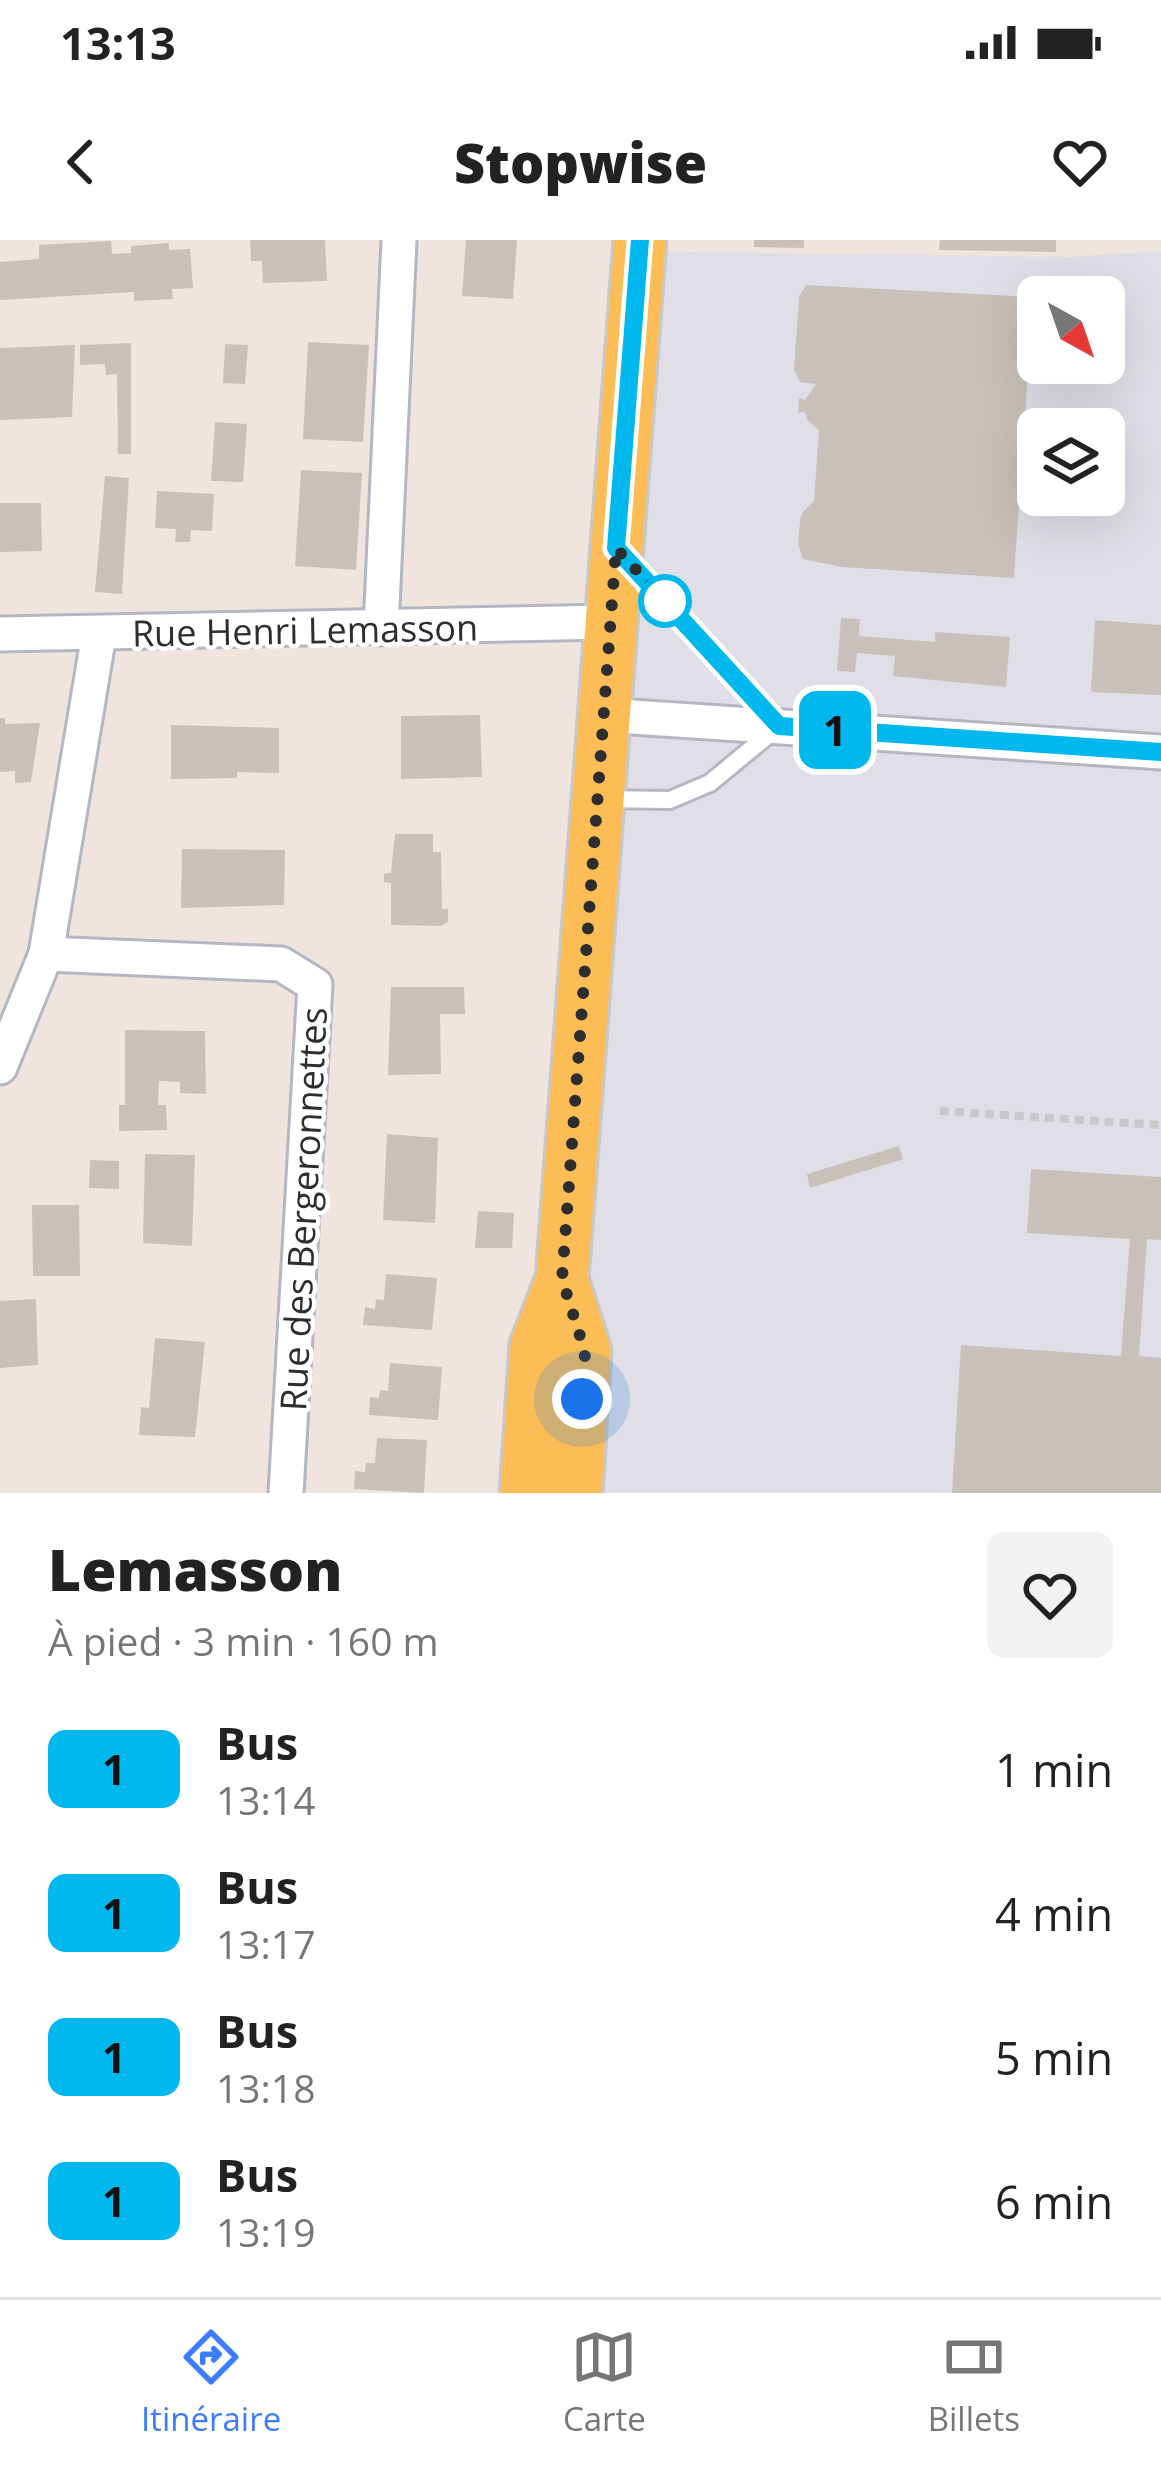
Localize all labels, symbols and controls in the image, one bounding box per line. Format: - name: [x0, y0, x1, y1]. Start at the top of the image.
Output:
- text: 13:13: [60, 12, 176, 73]
- text: Stopwise: [454, 125, 707, 199]
- icon: back: [48, 129, 114, 195]
- icon: heart: [1047, 129, 1113, 195]
- north arrow: [1017, 276, 1125, 384]
- map controls: [1017, 276, 1125, 516]
- button: layers: [1017, 408, 1125, 516]
- unlabelled marker: [640, 576, 690, 626]
- street label: Rue Henri Lemasson: [131, 602, 479, 658]
- line badge: 1: [796, 691, 874, 769]
- text: 1: [823, 701, 847, 758]
- street label: Rue des Bergeronnettes: [268, 1006, 338, 1412]
- your location: [552, 1369, 612, 1429]
- text: Lemasson: [48, 1530, 342, 1608]
- button: heart: [987, 1532, 1113, 1658]
- text: À pied · 3 min · 160 m: [48, 1614, 439, 1667]
- text: Bus: [216, 1712, 298, 1773]
- text: 1 min: [995, 1739, 1113, 1800]
- text: 1: [102, 1740, 126, 1797]
- text: 13:14: [216, 1773, 315, 1826]
- text: Bus: [216, 1856, 298, 1917]
- text: 4 min: [995, 1883, 1113, 1944]
- text: 1: [102, 1884, 126, 1941]
- text: 13:17: [216, 1917, 315, 1970]
- text: Bus: [216, 2000, 298, 2061]
- text: 5 min: [995, 2027, 1113, 2088]
- text: 1: [102, 2028, 126, 2085]
- text: 13:18: [216, 2061, 315, 2114]
- text: Bus: [216, 2144, 298, 2205]
- text: 6 min: [995, 2171, 1113, 2232]
- text: 1: [102, 2172, 126, 2229]
- text: 13:19: [216, 2205, 315, 2258]
- tab: Itinéraire: [141, 2324, 281, 2441]
- tab: Carte: [563, 2324, 646, 2441]
- tab: Billets: [928, 2324, 1020, 2441]

